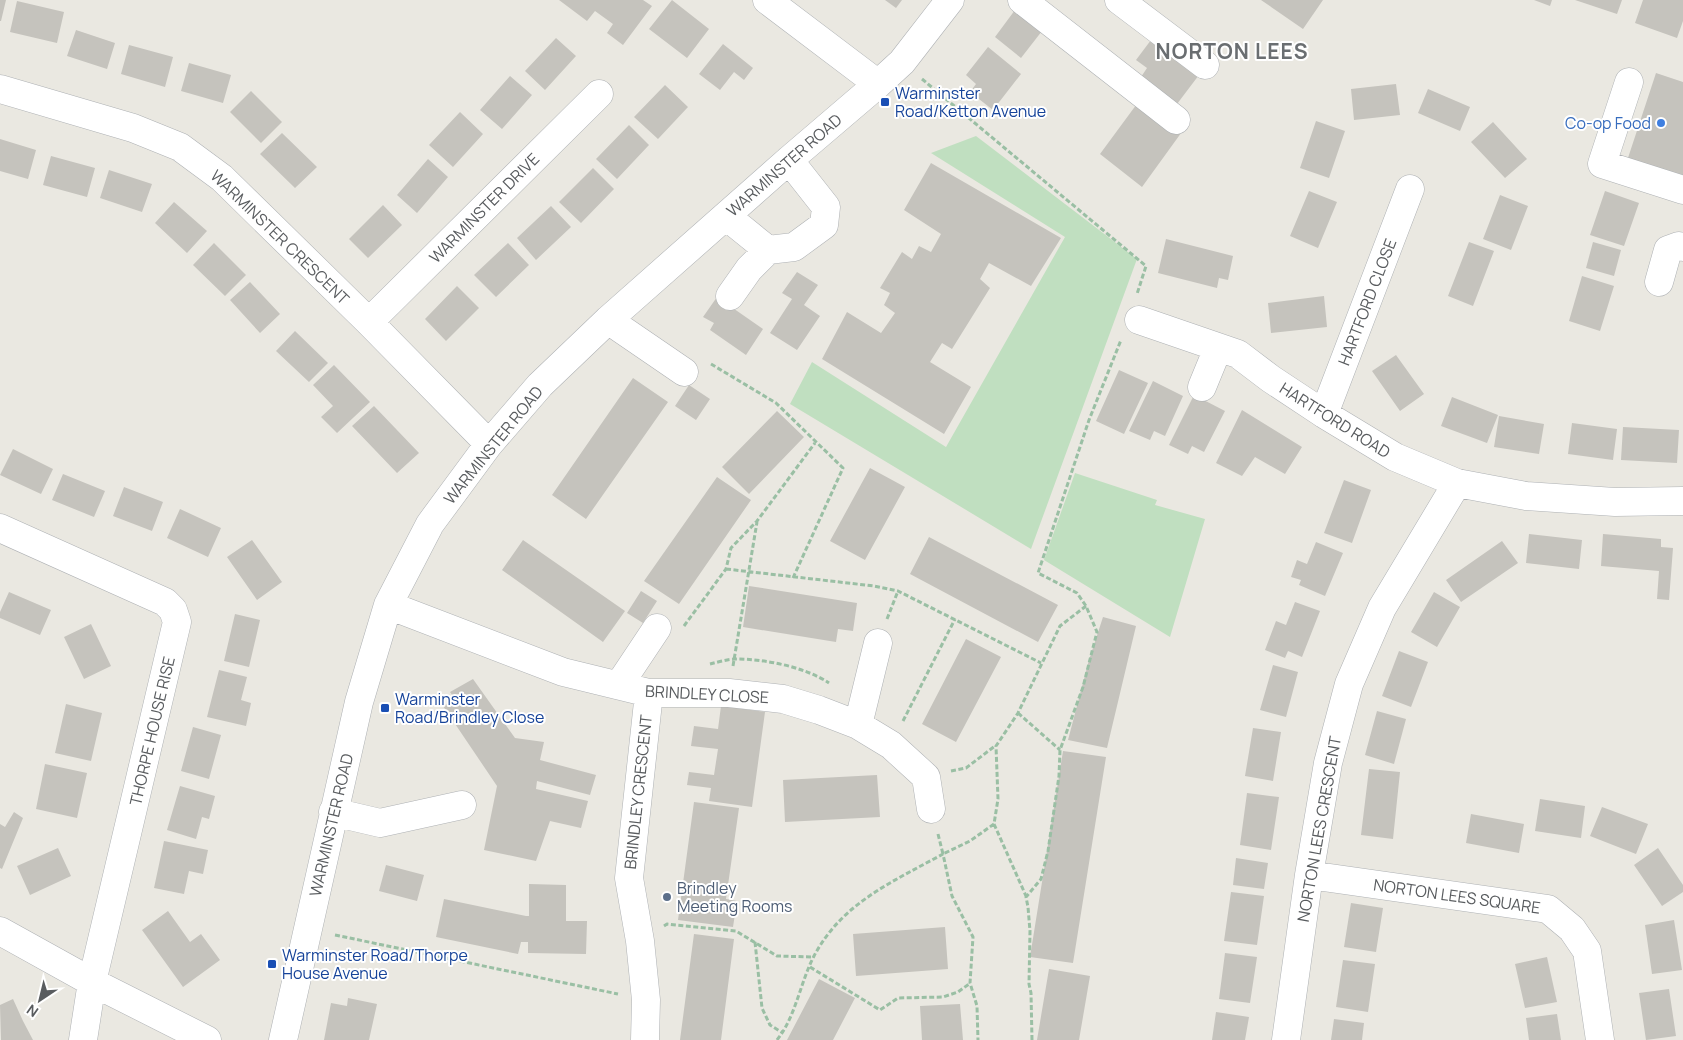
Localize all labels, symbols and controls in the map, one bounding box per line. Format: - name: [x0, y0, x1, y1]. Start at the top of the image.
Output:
- district label: NORTON LEES: [1156, 37, 1308, 65]
- place label: Warminster Road/Ketton Avenue: [895, 82, 1046, 122]
- marker: Warminster Road/Ketton Avenue: [879, 96, 891, 108]
- street label: WARMINSTER ROAD: [722, 109, 847, 221]
- place label: Co-op Food: [1565, 112, 1651, 134]
- marker: Co-op Food: [1655, 117, 1667, 129]
- street label: WARMINSTER DRIVE: [424, 148, 544, 268]
- street label: WARMINSTER CRESCENT: [206, 165, 355, 310]
- street label: HARTFORD CLOSE: [1333, 235, 1401, 369]
- street label: HARTFORD ROAD: [1275, 377, 1395, 463]
- street label: WARMINSTER ROAD: [438, 381, 548, 509]
- street label: THORPE HOUSE RISE: [124, 654, 180, 808]
- street label: BRINDLEY CLOSE: [645, 680, 769, 708]
- place label: Warminster Road/Brindley Close: [395, 688, 544, 728]
- marker: Warminster Road/Brindley Close: [379, 702, 391, 714]
- street label: BRINDLEY CRESCENT: [619, 713, 657, 870]
- street label: NORTON LEES CRESCENT: [1292, 734, 1346, 924]
- street label: WARMINSTER ROAD: [304, 751, 358, 899]
- street label: NORTON LEES SQUARE: [1372, 873, 1542, 919]
- place label: Brindley Meeting Rooms: [677, 877, 792, 917]
- marker: Brindley Meeting Rooms: [661, 891, 673, 903]
- place label: Warminster Road/Thorpe House Avenue: [282, 944, 468, 984]
- marker: Warminster Road/Thorpe House Avenue: [266, 958, 278, 970]
- north arrow: [15, 975, 65, 1025]
- text: N: [23, 1000, 42, 1022]

